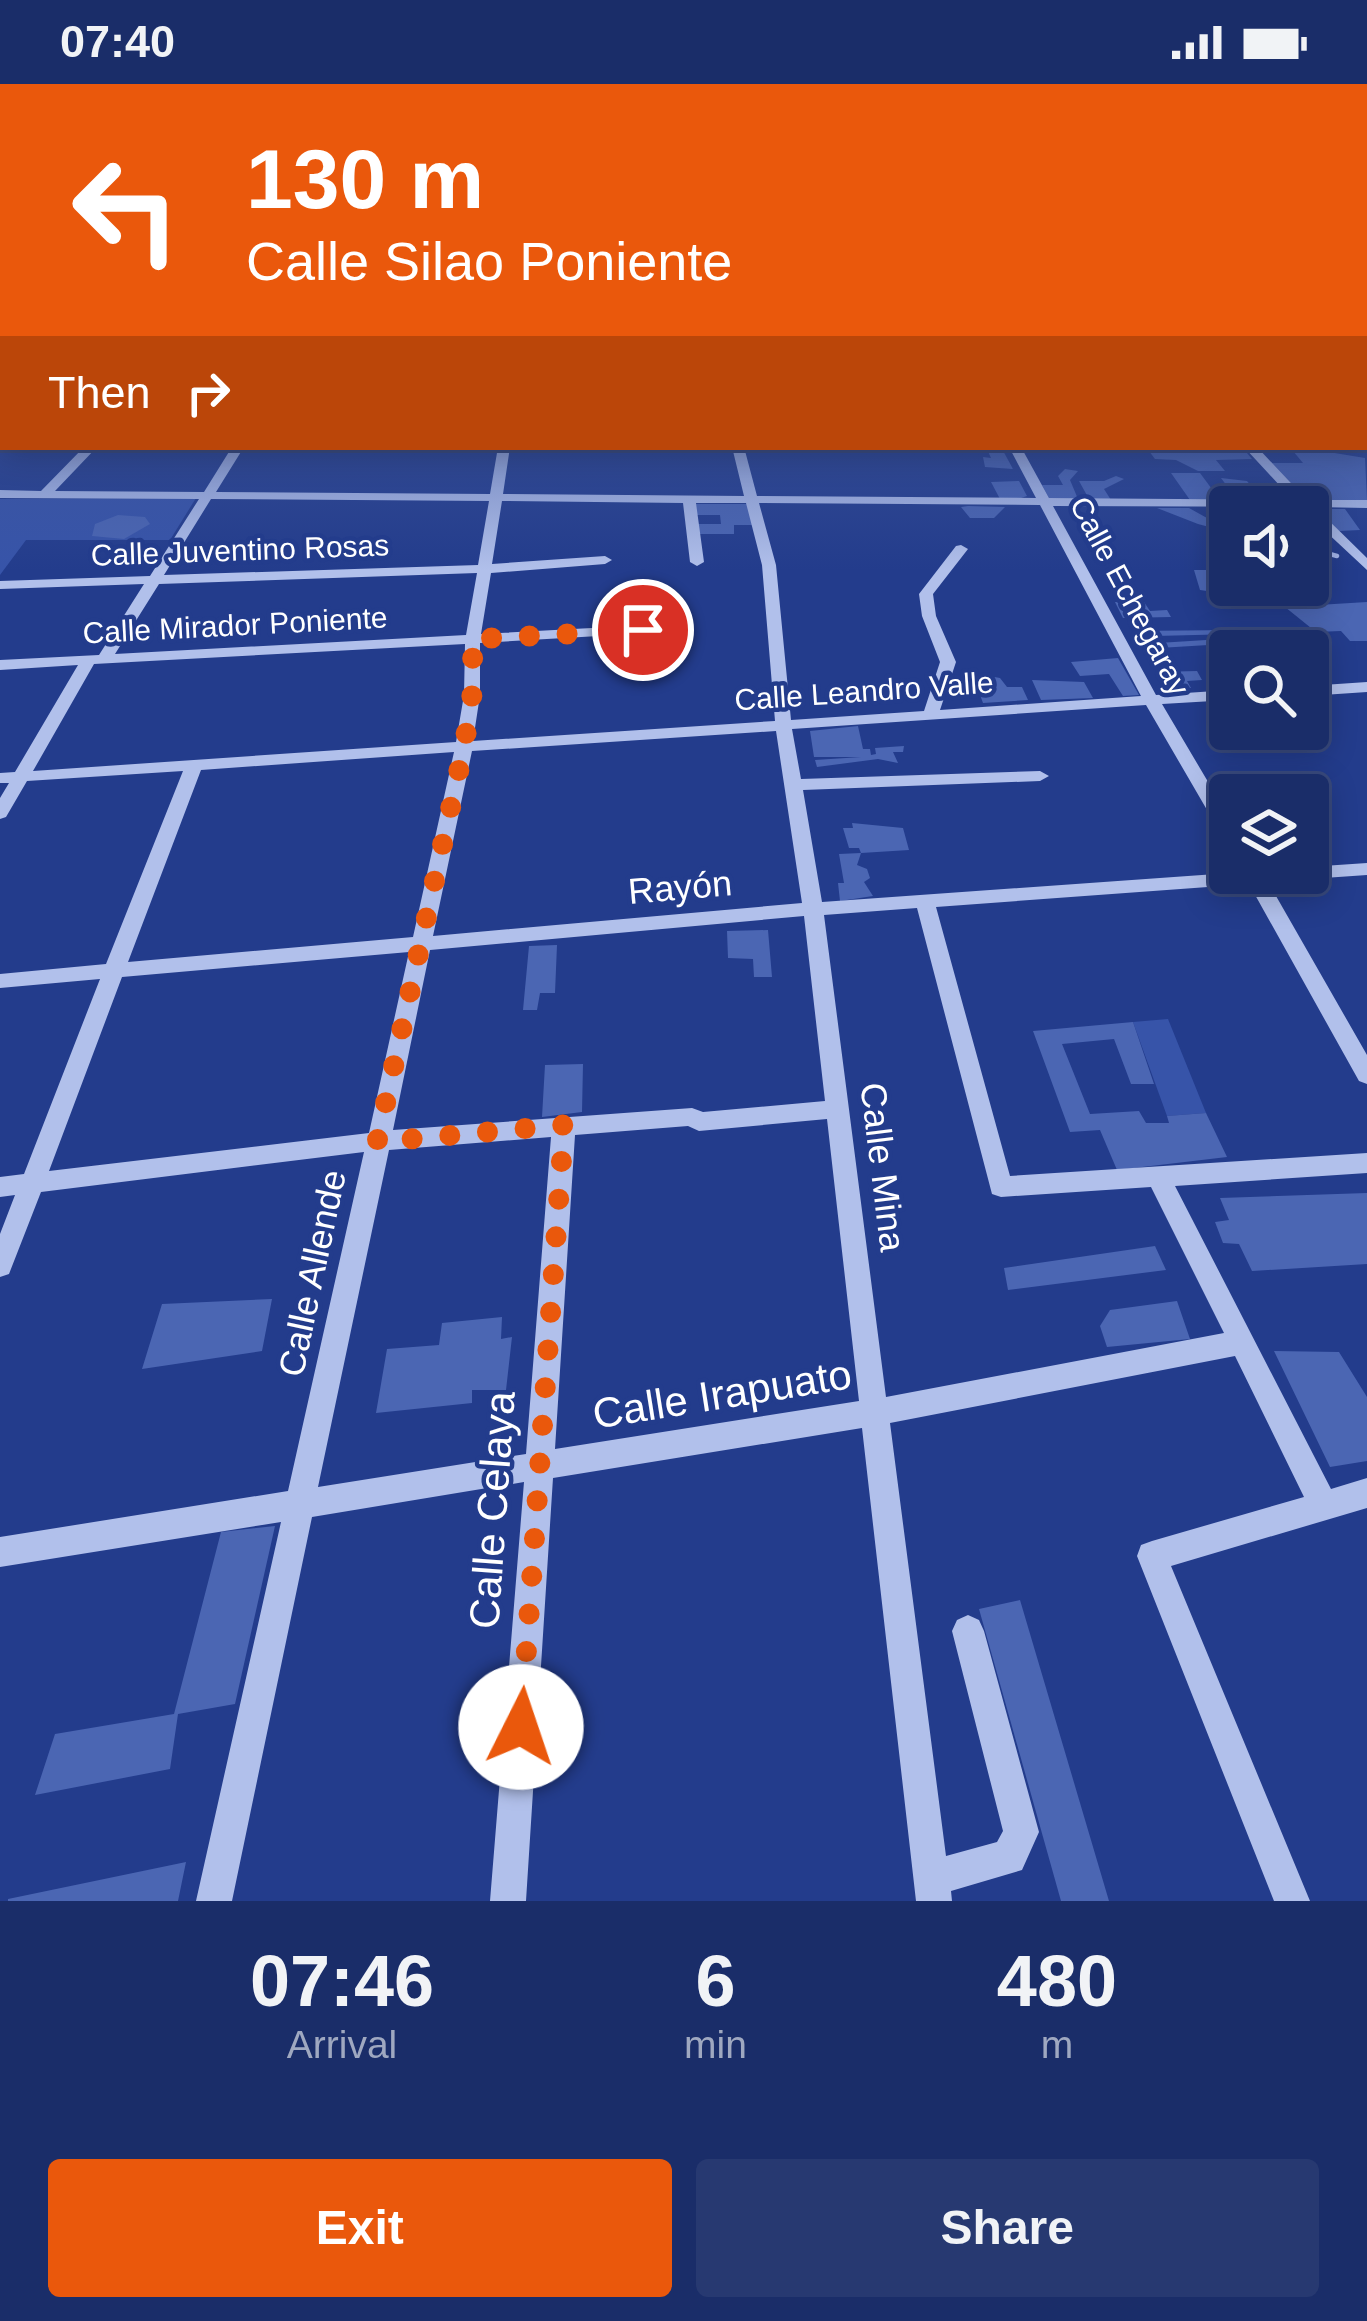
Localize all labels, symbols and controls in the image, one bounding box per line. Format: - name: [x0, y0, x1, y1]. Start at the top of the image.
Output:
- text: 07:40: [60, 16, 175, 67]
- icon: left: [48, 132, 204, 288]
- text: 130 m: [246, 132, 484, 226]
- text: Calle Silao Poniente: [246, 231, 732, 291]
- icon: right: [175, 360, 241, 426]
- text: Then: [48, 367, 151, 418]
- map controls: [1209, 486, 1329, 894]
- button: sound: [1209, 486, 1329, 606]
- street label: Calle Echegaray: [1064, 491, 1196, 701]
- street label: Calle Juventino Rosas: [90, 528, 390, 572]
- pin: [592, 579, 694, 681]
- icon: arrive: [610, 597, 676, 663]
- street label: Calle Mirador Poniente: [82, 601, 388, 649]
- button: search: [1209, 630, 1329, 750]
- street label: Calle Leandro Valle: [733, 665, 995, 717]
- button: layers: [1209, 774, 1329, 894]
- street label: Rayón: [626, 862, 734, 912]
- street label: Calle Mina: [852, 1080, 914, 1255]
- street label: Calle Allende: [270, 1166, 354, 1380]
- street label: Calle Irapuato: [589, 1350, 855, 1438]
- street label: Calle Celaya: [460, 1389, 524, 1630]
- position arrow: [458, 1664, 584, 1790]
- text: 07:46: [250, 1941, 434, 2021]
- text: 6: [695, 1941, 736, 2021]
- text: 480: [997, 1941, 1117, 2021]
- text: Arrival: [287, 2023, 397, 2066]
- text: min: [684, 2023, 747, 2066]
- text: m: [1041, 2023, 1073, 2066]
- button: Exit: [48, 2159, 672, 2297]
- button: Share: [696, 2159, 1319, 2297]

